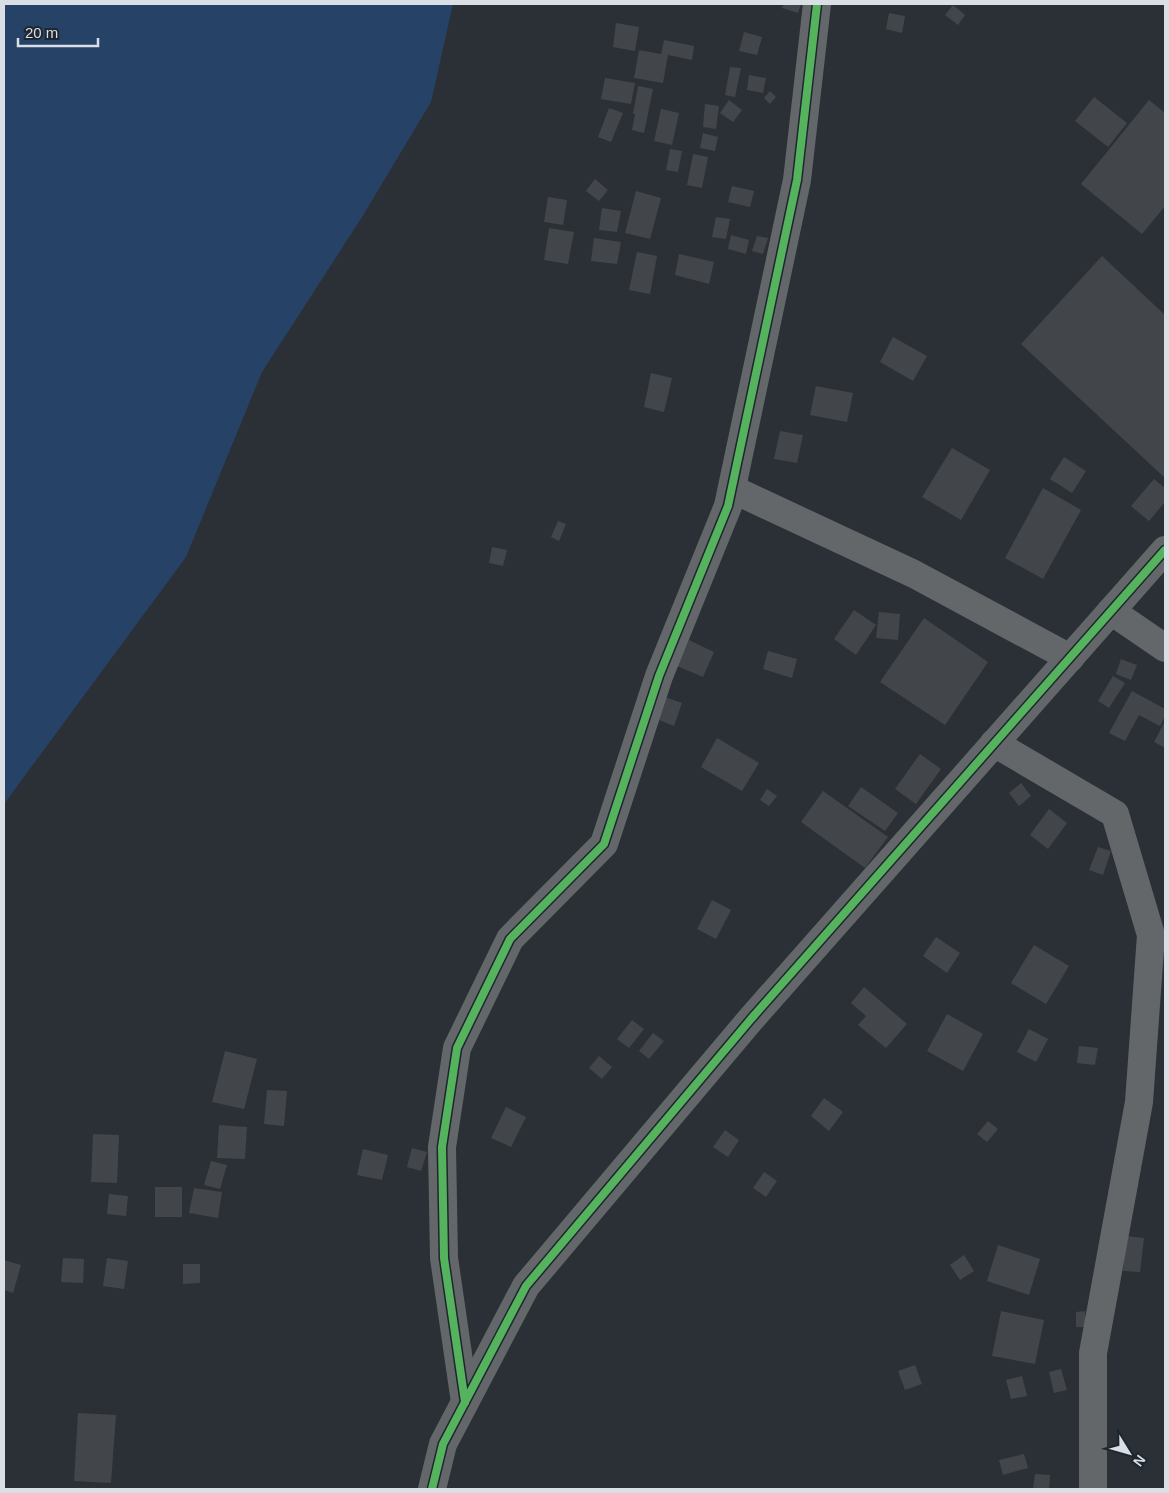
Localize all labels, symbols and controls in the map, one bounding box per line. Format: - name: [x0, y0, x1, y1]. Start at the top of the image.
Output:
- scale bar: [18, 15, 98, 47]
- text: 20 m: [25, 24, 58, 41]
- north arrow: [1104, 1428, 1154, 1478]
- text: N: [1130, 1452, 1149, 1470]

